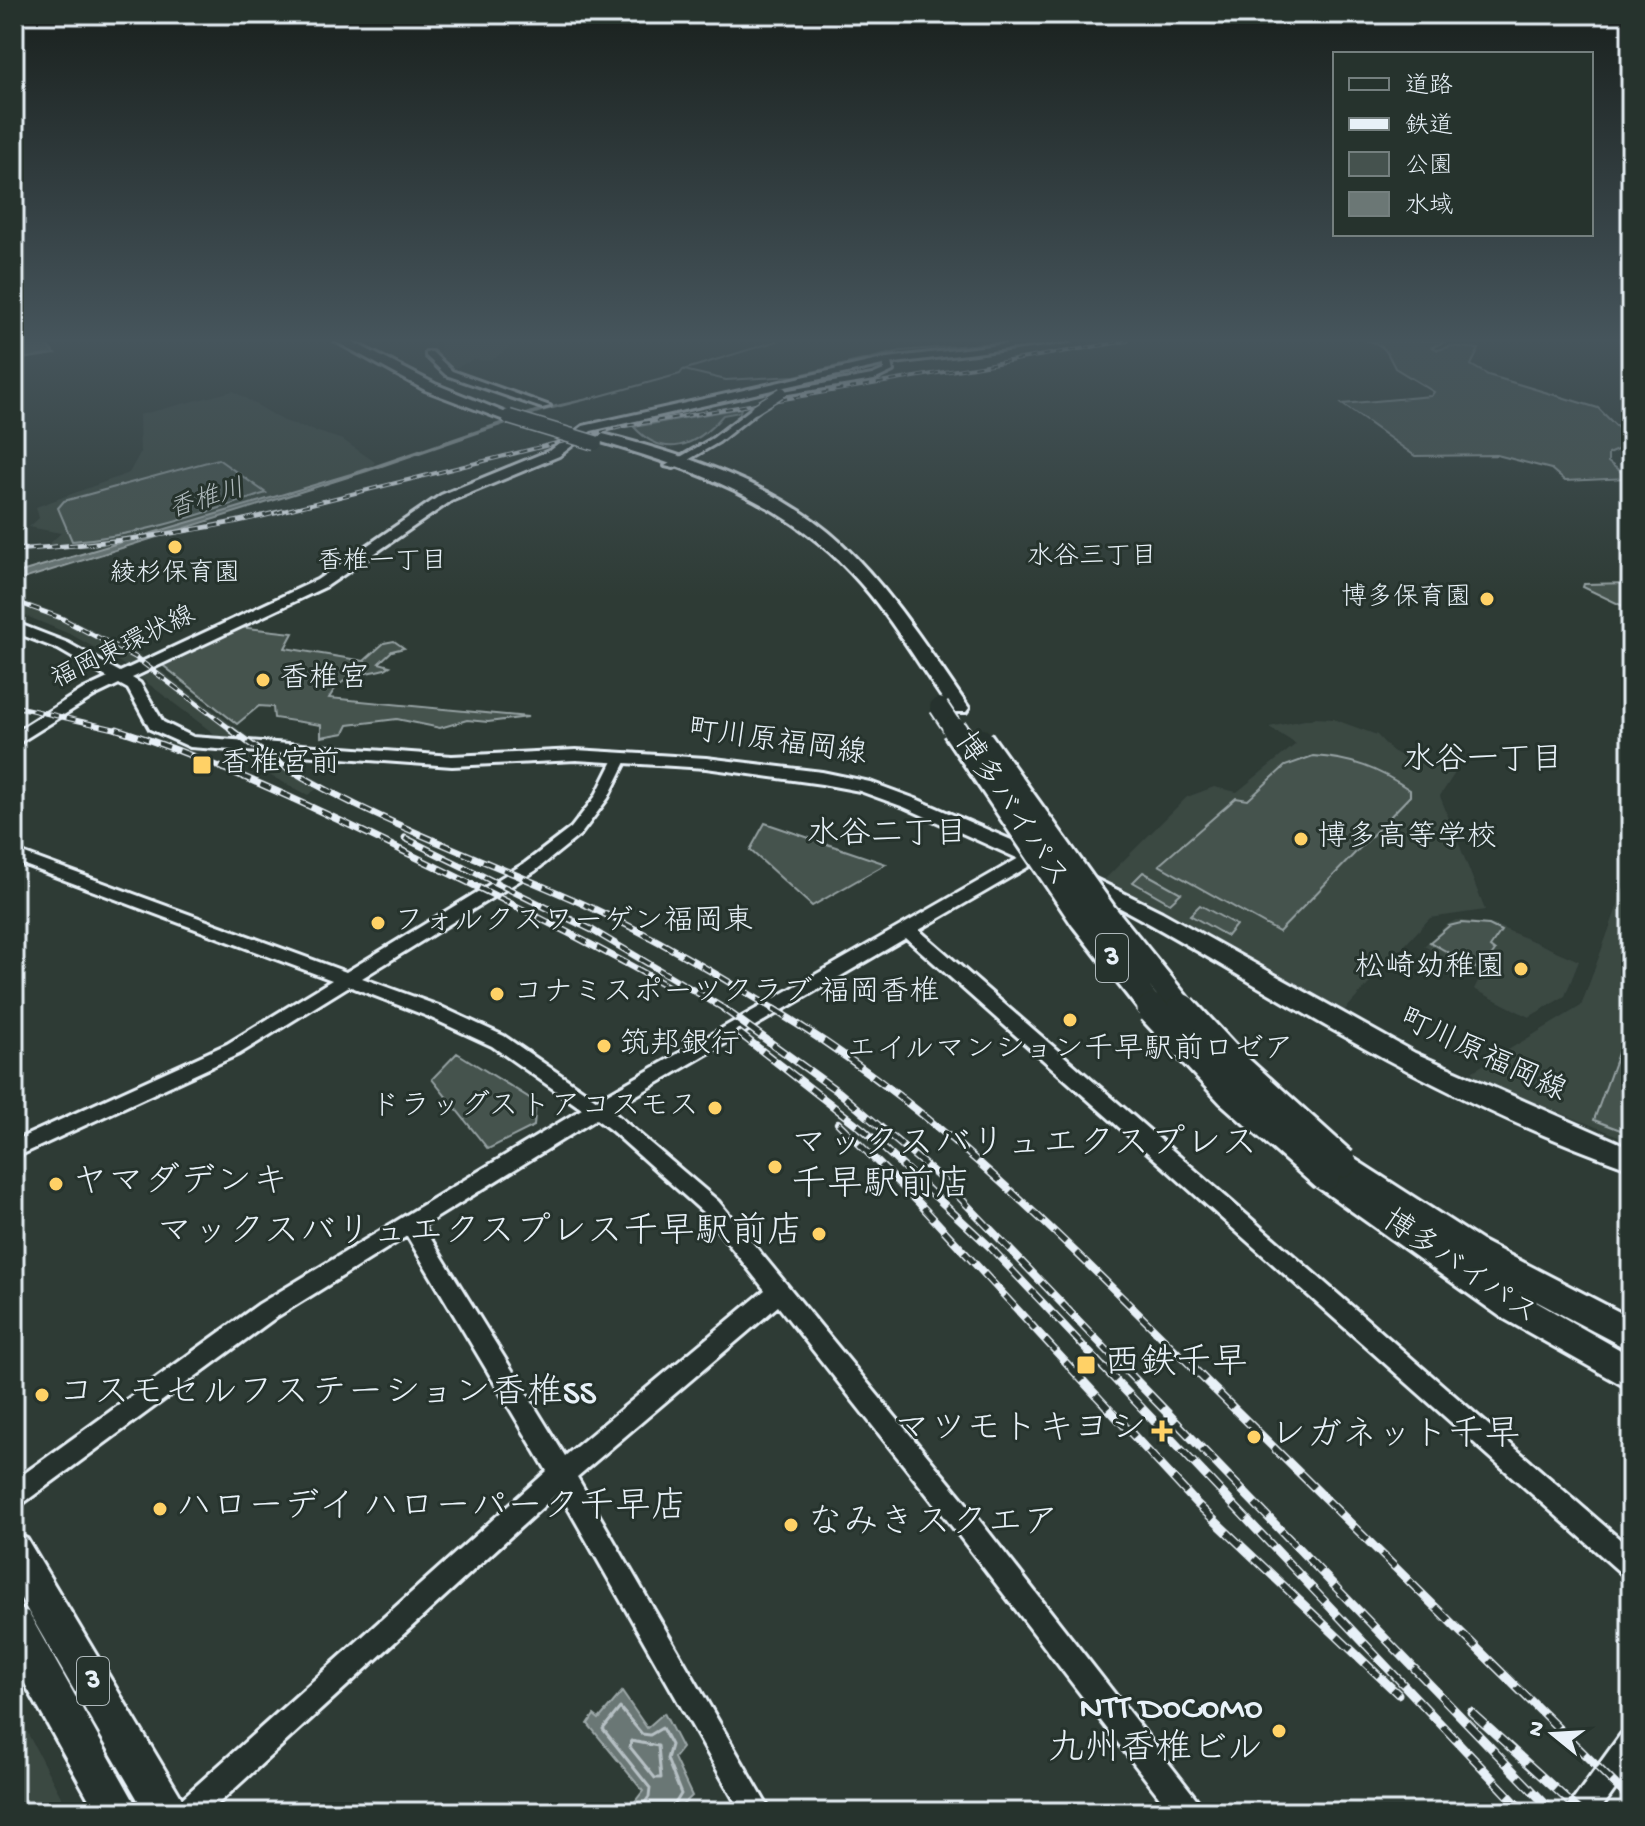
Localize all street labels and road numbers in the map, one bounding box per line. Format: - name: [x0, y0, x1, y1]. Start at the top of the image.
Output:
- street label: 福岡東環状線: [46, 599, 201, 697]
- street label: 町川原福岡線: [685, 712, 869, 774]
- street label: 博多バイパス: [945, 726, 1076, 895]
- road number: 3: [1096, 934, 1128, 982]
- street label: 町川原福岡線: [1393, 1001, 1572, 1111]
- street label: 博多バイパス: [1375, 1203, 1544, 1334]
- road number: 3: [77, 1657, 109, 1705]

